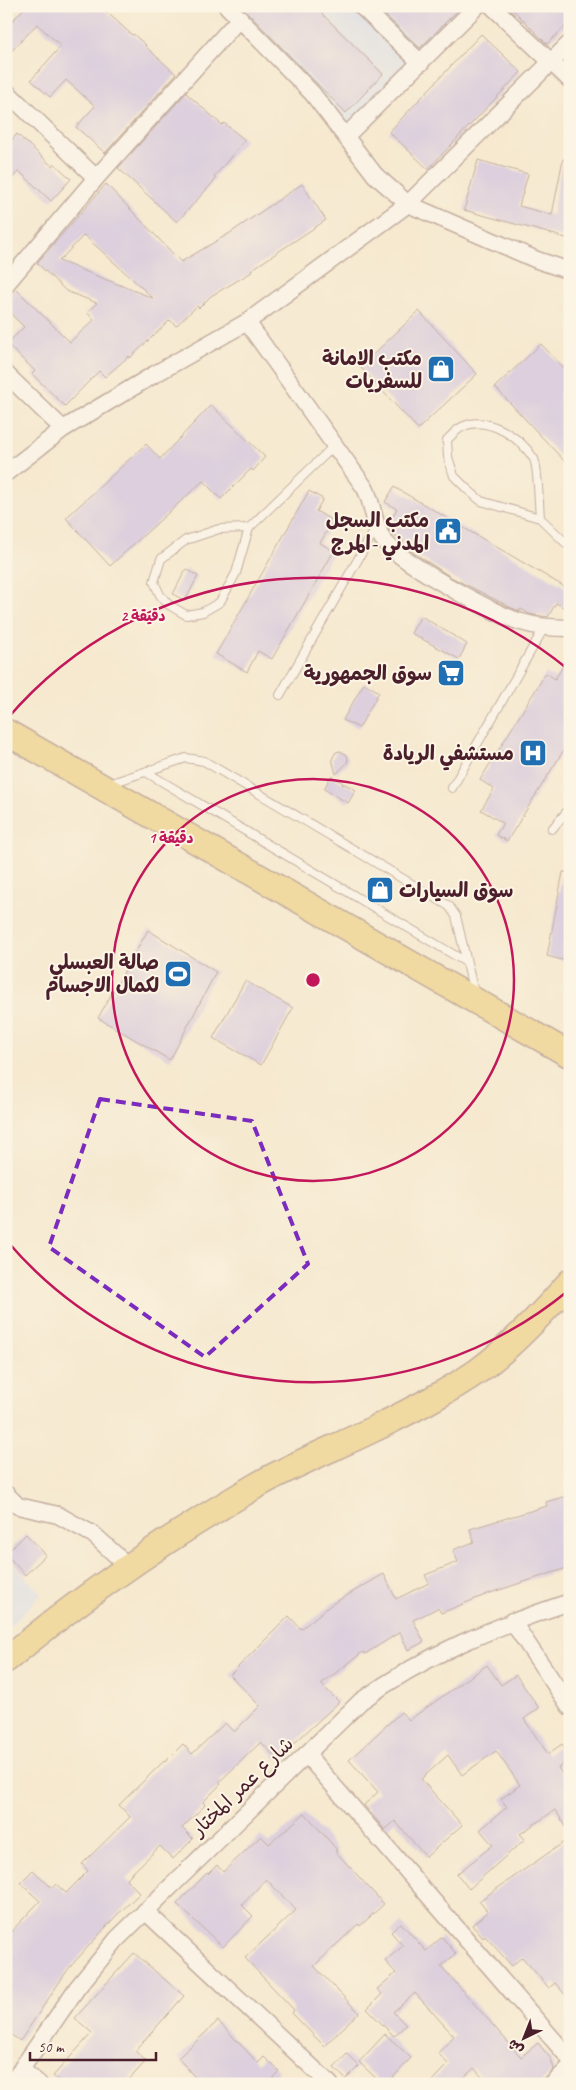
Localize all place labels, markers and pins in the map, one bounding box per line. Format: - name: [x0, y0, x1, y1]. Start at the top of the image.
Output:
- place label: مكتب الامانة للسفريات: [322, 346, 422, 394]
- shop icon: مكتب الامانة للسفريات: [426, 354, 456, 384]
- place label: مكتب السجل المدني -المرج: [326, 508, 429, 561]
- public building icon: مكتب السجل المدني -المرج: [433, 516, 463, 546]
- supermarket icon: سوق الجمهورية: [436, 658, 466, 688]
- place label: سوق الجمهورية: [304, 661, 432, 687]
- hospital icon: مستشفي الريادة: [518, 738, 548, 768]
- place label: مستشفي الريادة: [383, 741, 514, 771]
- shop icon: سوق السيارات: [365, 875, 395, 905]
- place label: سوق السيارات: [399, 878, 513, 903]
- place label: صالة العبسلي لكمال الاجسام: [46, 950, 159, 1000]
- sports icon: صالة العبسلي لكمال الاجسام: [163, 959, 193, 989]
- centre of rings: [304, 971, 322, 989]

